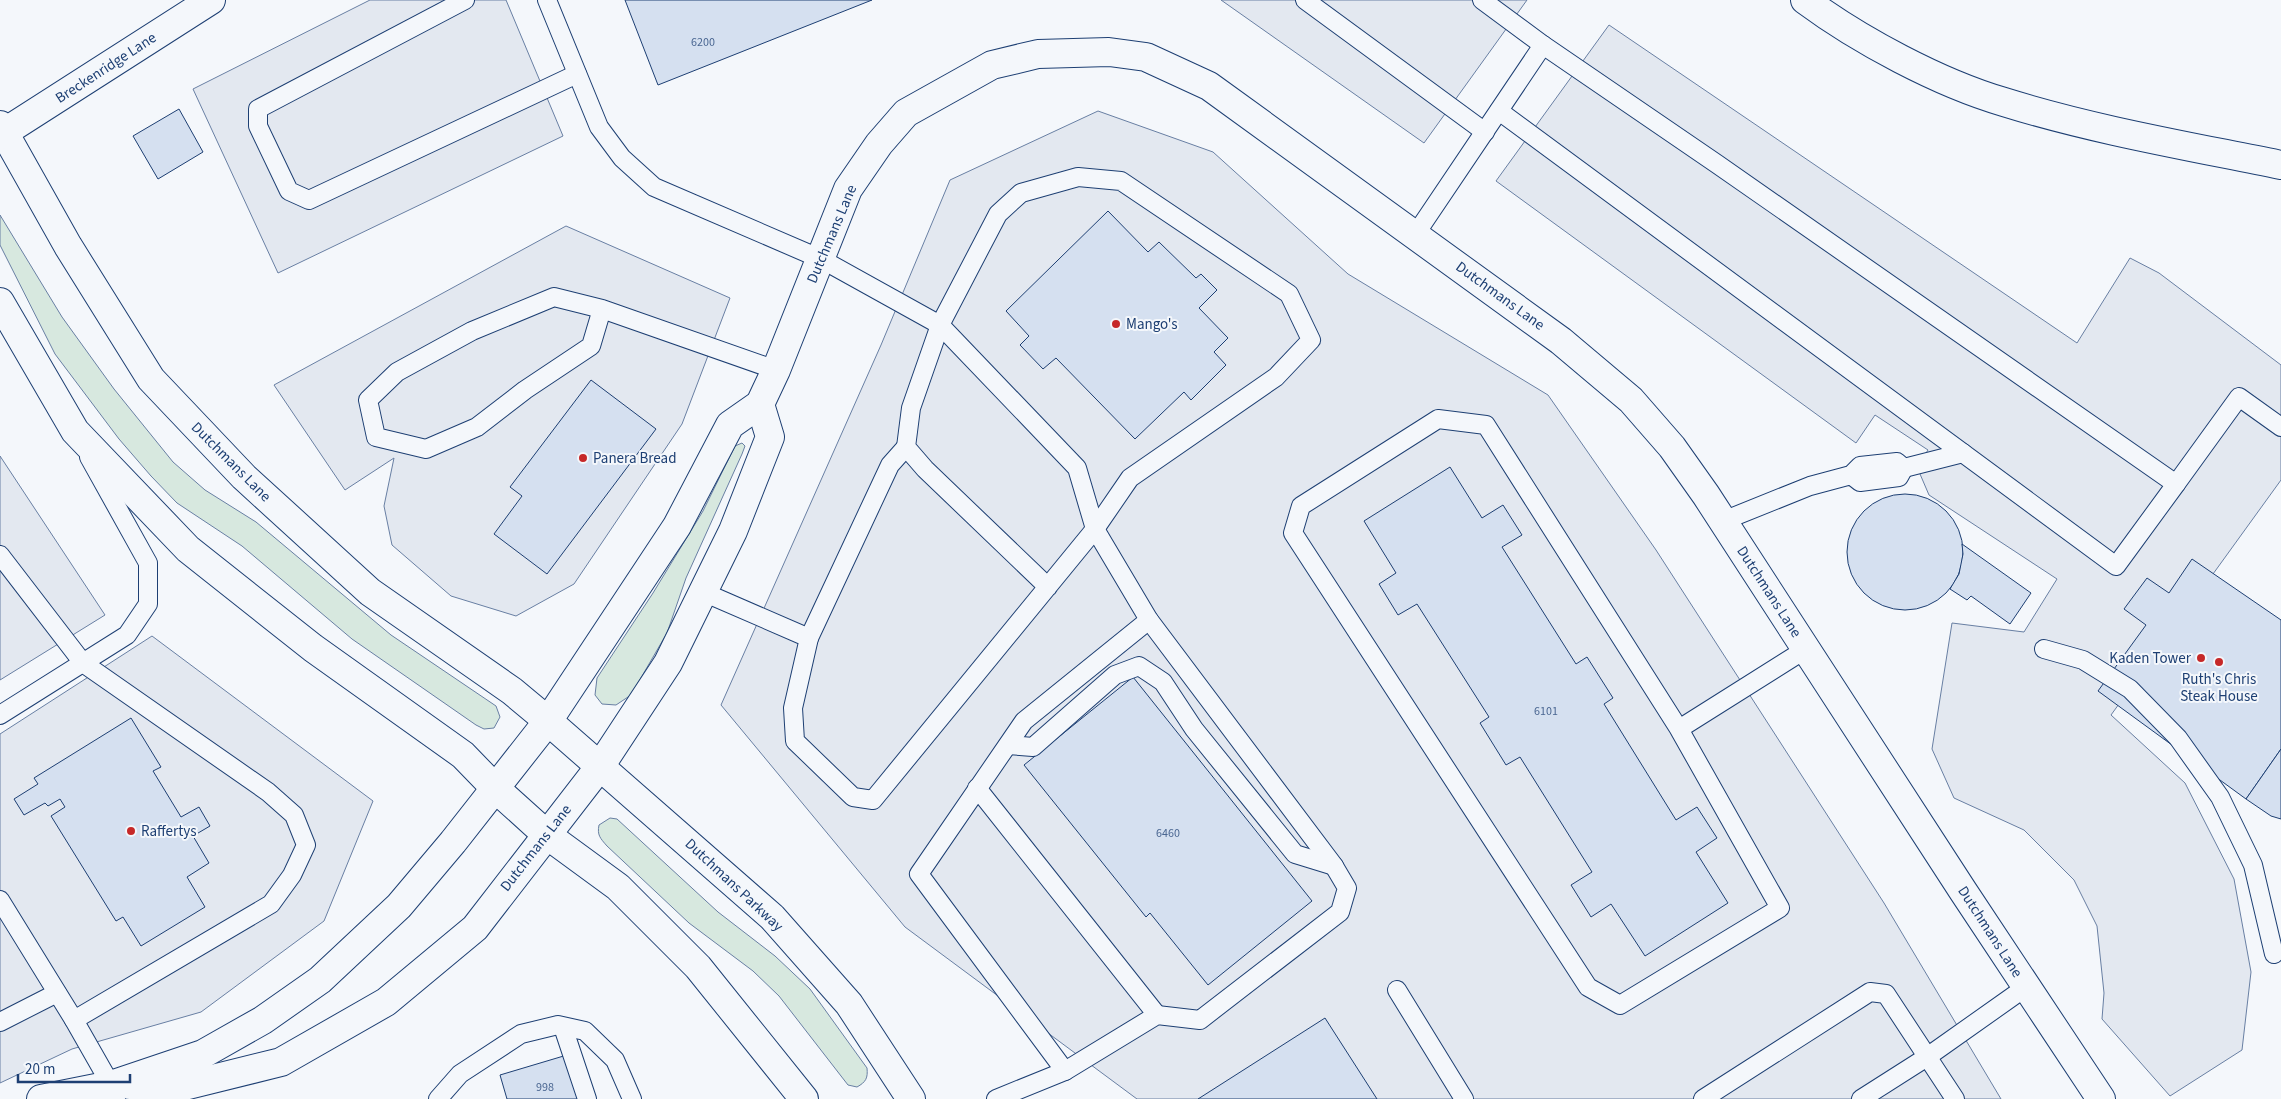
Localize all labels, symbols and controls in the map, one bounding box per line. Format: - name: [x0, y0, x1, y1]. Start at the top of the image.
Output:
- street label: Breckenridge Lane: [51, 27, 161, 109]
- house number: 6200: [691, 34, 715, 51]
- street label: Dutchmans Lane: [802, 181, 862, 287]
- street label: Dutchmans Lane: [1451, 257, 1549, 335]
- place label: Mango's: [1126, 314, 1177, 335]
- marker: Mango's: [1110, 318, 1122, 330]
- street label: Dutchmans Lane: [186, 417, 276, 507]
- place label: Panera Bread: [593, 448, 676, 469]
- marker: Panera Bread: [577, 452, 589, 464]
- street label: Dutchmans Lane: [1732, 542, 1806, 642]
- place label: Kaden Tower: [2109, 648, 2192, 669]
- marker: Kaden Tower: [2195, 652, 2207, 664]
- marker: Ruth's Chris Steak House: [2213, 656, 2225, 668]
- place label: Ruth's Chris Steak House: [2180, 669, 2258, 707]
- house number: 6101: [1534, 703, 1558, 720]
- street label: Dutchmans Lane: [495, 800, 577, 896]
- place label: Raffertys: [141, 821, 197, 842]
- marker: Raffertys: [125, 825, 137, 837]
- house number: 6460: [1156, 825, 1180, 842]
- street label: Dutchmans Parkway: [680, 834, 788, 936]
- street label: Dutchmans Lane: [1953, 882, 2027, 982]
- scale bar: [18, 1052, 130, 1084]
- text: 20 m: [25, 1059, 55, 1080]
- house number: 998: [536, 1079, 554, 1096]

